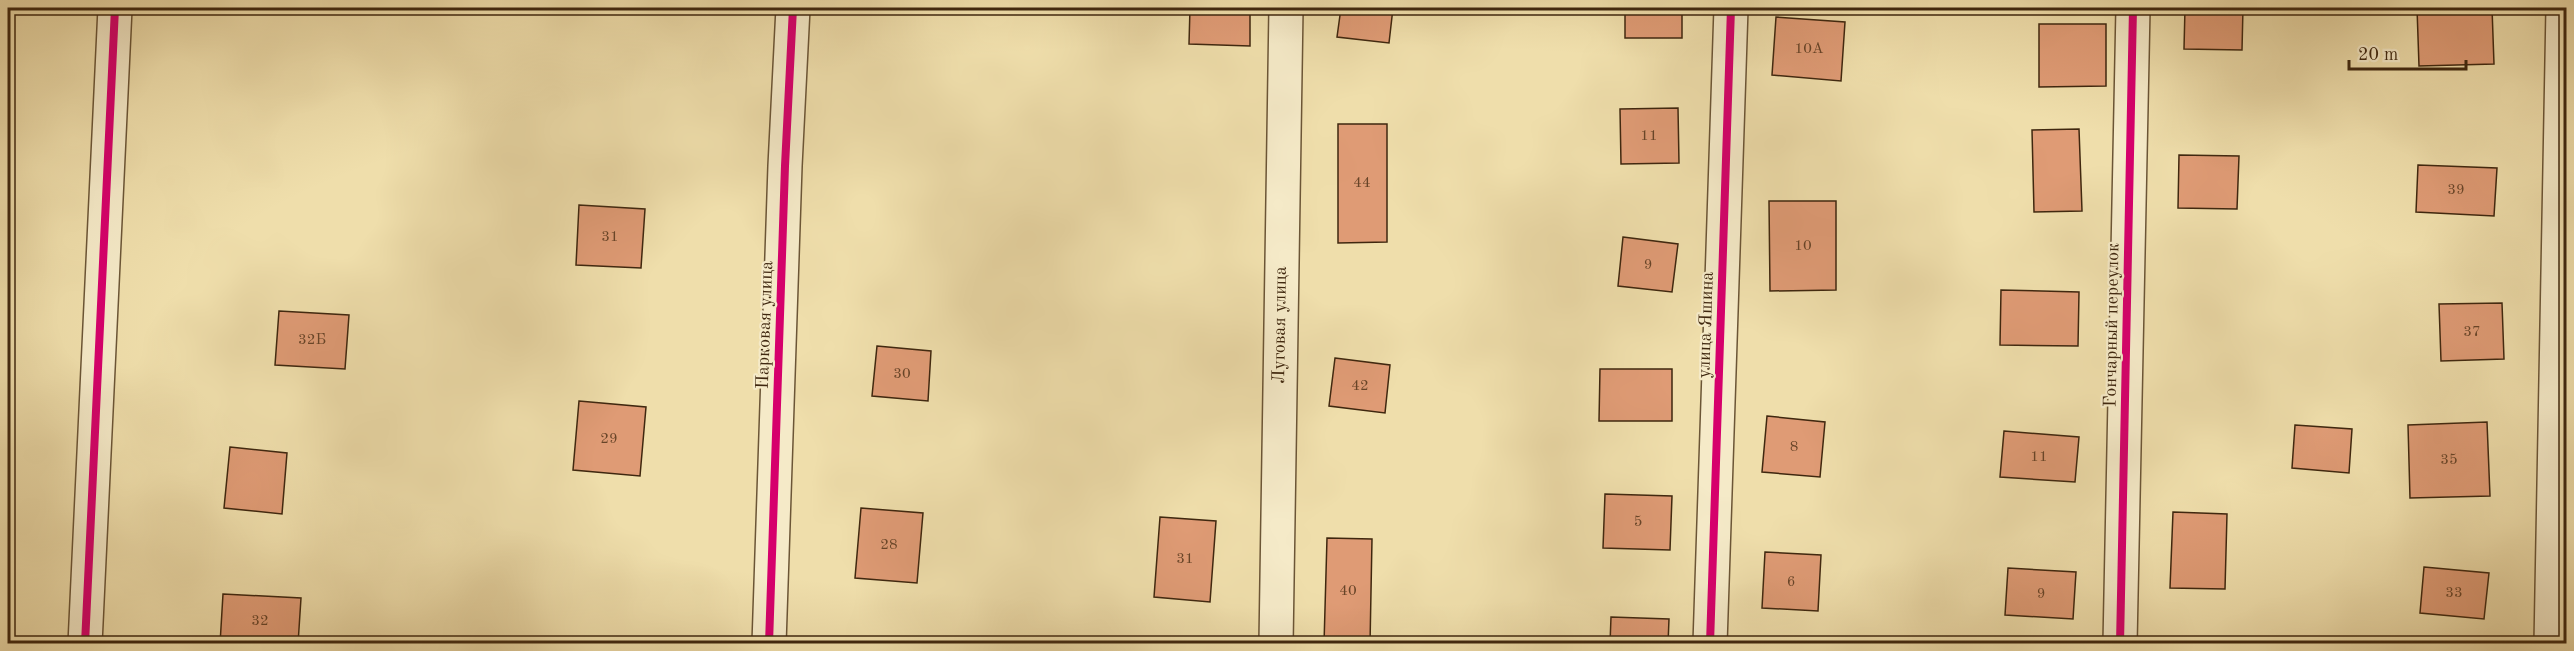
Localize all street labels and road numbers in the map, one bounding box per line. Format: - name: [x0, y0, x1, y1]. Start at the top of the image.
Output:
- street label: Гончарный переулок: [2102, 243, 2122, 407]
- street label: Парковая улица: [754, 260, 776, 389]
- street label: Луговая улица: [1270, 266, 1290, 384]
- street label: улица Яшина: [1695, 271, 1717, 379]

